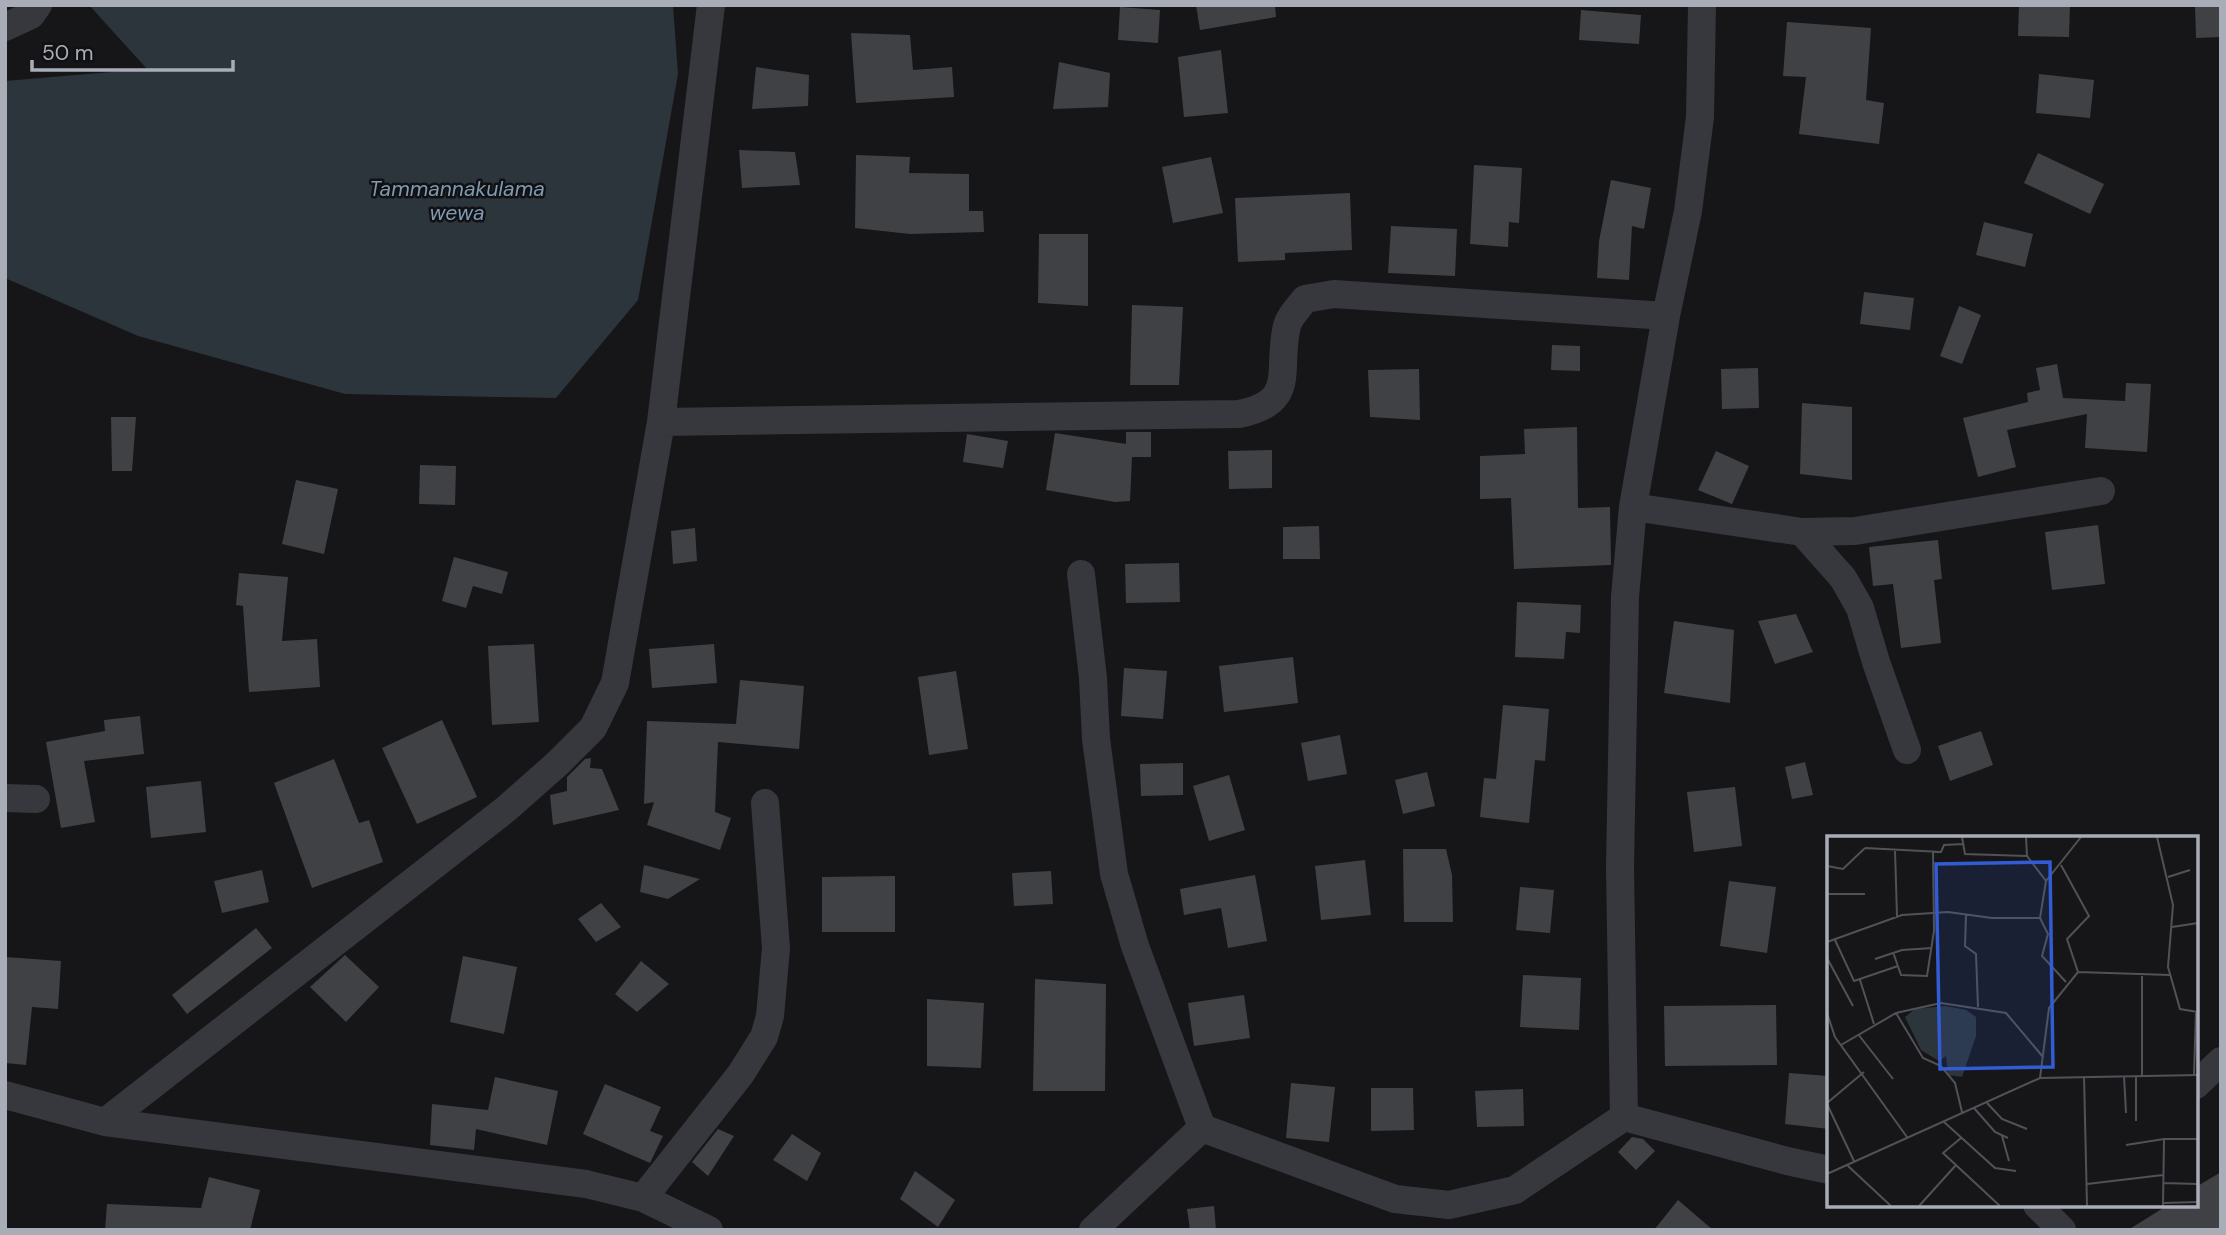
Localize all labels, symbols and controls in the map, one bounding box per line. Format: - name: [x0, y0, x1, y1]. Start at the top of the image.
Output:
- scale bar: [32, 28, 233, 72]
- text: 50 m: [42, 39, 93, 67]
- water label: Tammannakulama wewa: [369, 175, 545, 227]
- inset map: [1827, 836, 2198, 1207]

